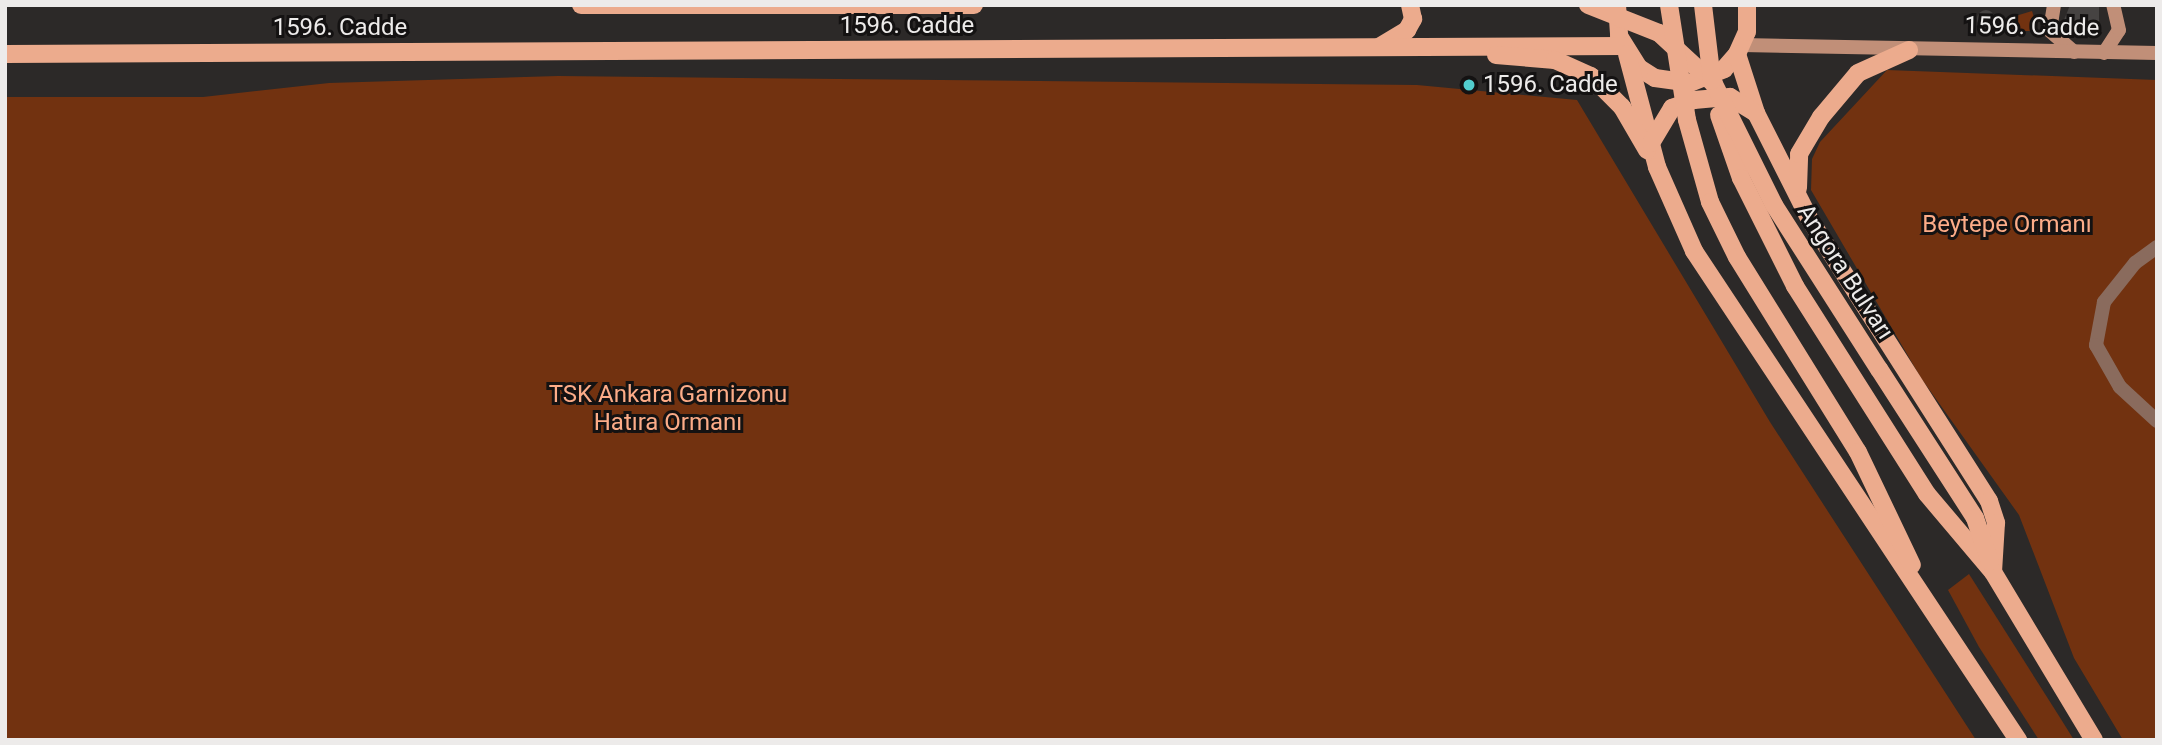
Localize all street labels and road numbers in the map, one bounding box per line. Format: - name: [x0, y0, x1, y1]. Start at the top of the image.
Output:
- street label: 1596. Cadde: [1964, 11, 2100, 43]
- street label: 1596. Cadde: [840, 12, 974, 40]
- street label: 1596. Cadde: [273, 14, 407, 42]
- street label: Angora Bulvarı: [1791, 199, 1899, 345]

